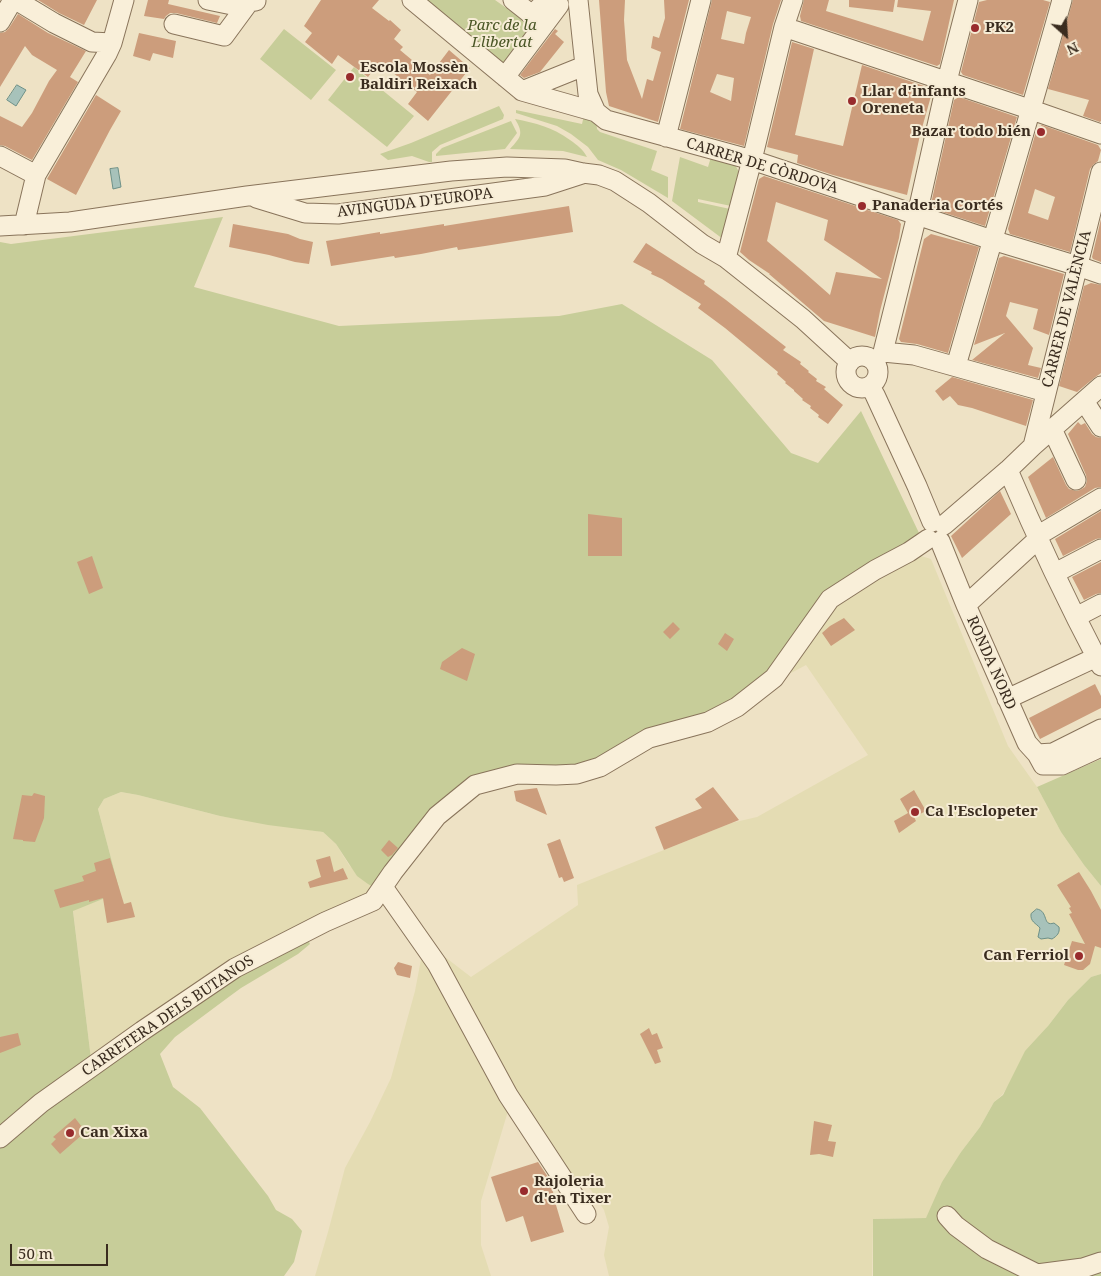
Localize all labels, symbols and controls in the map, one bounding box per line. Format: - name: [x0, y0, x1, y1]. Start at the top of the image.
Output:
- north arrow: [1041, 10, 1091, 60]
- park label: Parc de la Llibertat: [467, 17, 537, 52]
- place label: PK2: [985, 19, 1014, 37]
- marker: PK2: [969, 22, 981, 34]
- text: N: [1064, 38, 1082, 60]
- place label: Escola Mossèn Baldiri Reixach: [360, 59, 478, 94]
- marker: Escola Mossèn Baldiri Reixach: [344, 71, 356, 83]
- place label: Llar d'infants Oreneta: [862, 83, 966, 118]
- marker: Llar d'infants Oreneta: [846, 95, 858, 107]
- place label: Bazar todo bién: [912, 123, 1031, 141]
- marker: Bazar todo bién: [1035, 126, 1047, 138]
- street label: CARRER DE CÒRDOVA: [684, 134, 840, 198]
- street label: AVINGUDA D'EUROPA: [336, 185, 494, 221]
- place label: Panaderia Cortés: [872, 197, 1003, 215]
- marker: Panaderia Cortés: [856, 200, 868, 212]
- street label: CARRER DE VALÈNCIA: [1039, 228, 1095, 390]
- street label: RONDA NORD: [962, 613, 1020, 713]
- place label: Ca l'Esclopeter: [925, 803, 1038, 821]
- marker: Ca l'Esclopeter: [909, 806, 921, 818]
- place label: Can Ferriol: [983, 947, 1069, 965]
- marker: Can Ferriol: [1073, 950, 1085, 962]
- street label: CARRETERA DELS BUTANOS: [79, 952, 257, 1080]
- place label: Can Xixa: [80, 1124, 148, 1142]
- marker: Can Xixa: [64, 1127, 76, 1139]
- place label: Rajoleria d'en Tixer: [534, 1173, 611, 1208]
- marker: Rajoleria d'en Tixer: [518, 1185, 530, 1197]
- scale bar: [12, 1234, 110, 1266]
- text: 50 m: [18, 1243, 53, 1263]

